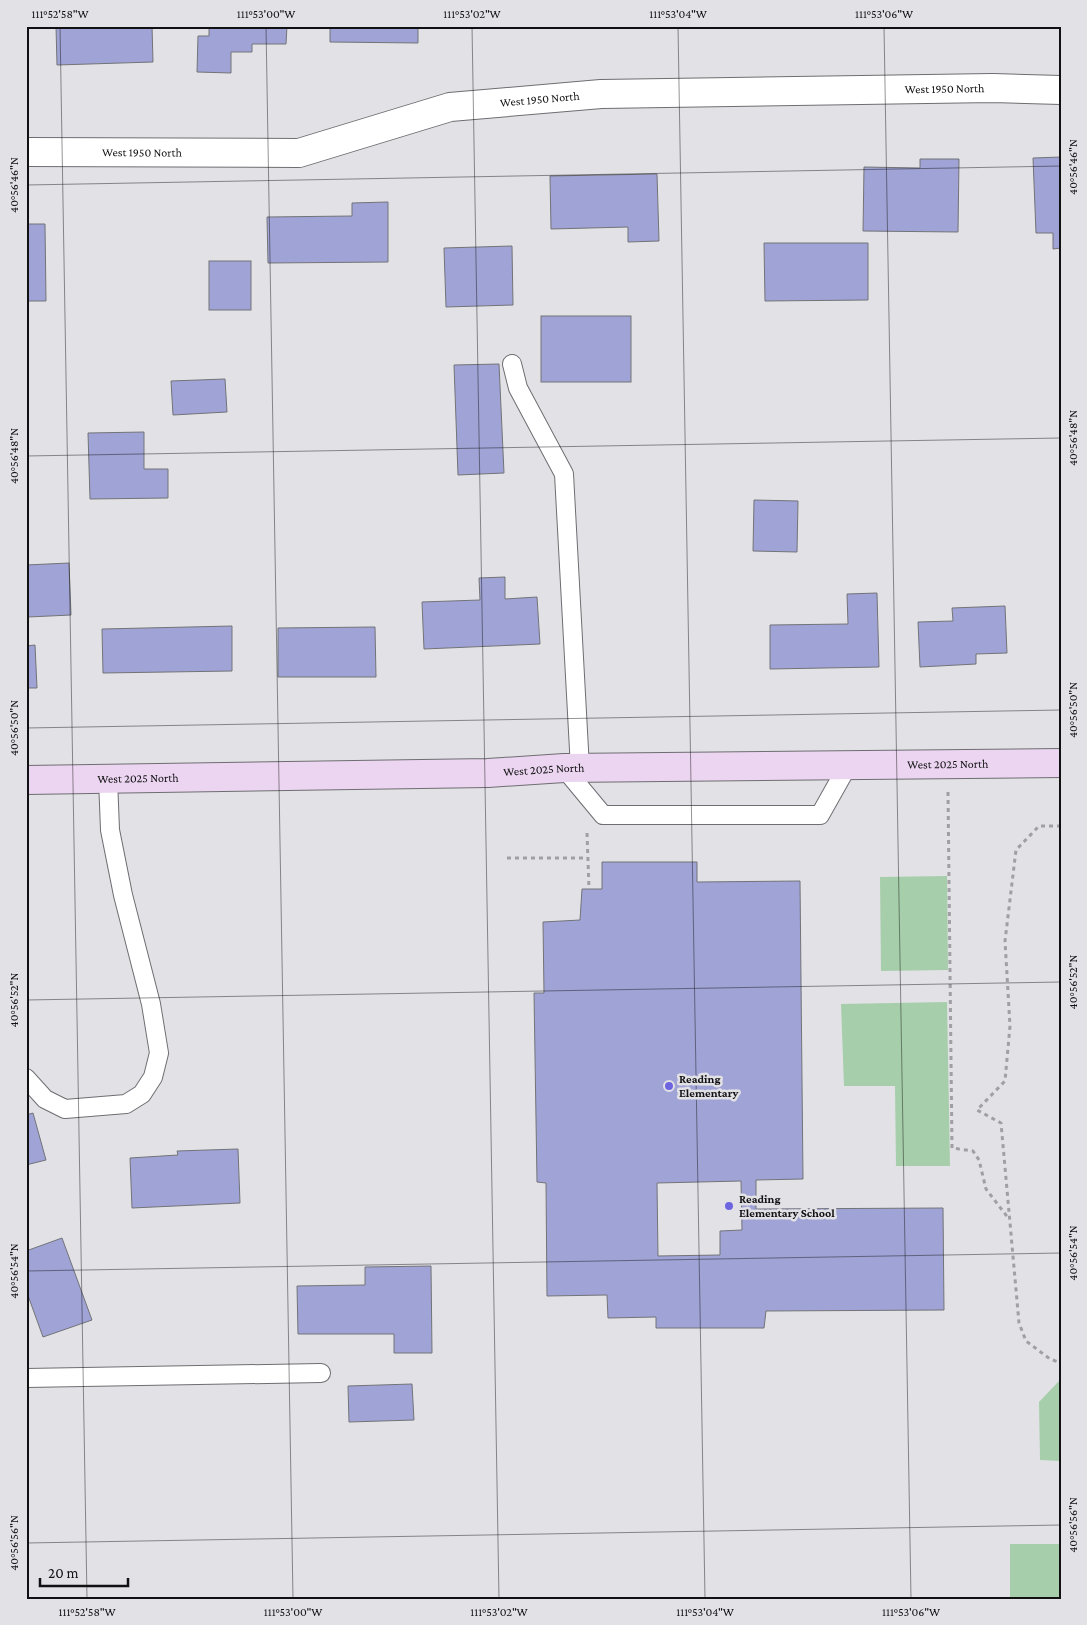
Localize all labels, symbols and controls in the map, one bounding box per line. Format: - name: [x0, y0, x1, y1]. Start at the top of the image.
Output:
- text: 111°52'58"W: [32, 7, 88, 21]
- text: 111°53'00"W: [237, 7, 295, 21]
- text: 111°53'02"W: [443, 7, 501, 21]
- text: 111°53'04"W: [649, 7, 707, 21]
- text: 111°53'06"W: [855, 7, 913, 21]
- street label: West 1950 North: [904, 81, 985, 96]
- street label: West 1950 North: [499, 89, 581, 110]
- text: 40°56'46"N: [1066, 139, 1080, 195]
- street label: West 1950 North: [102, 145, 183, 160]
- text: 40°56'46"N: [7, 157, 21, 213]
- text: 40°56'48"N: [1066, 410, 1080, 466]
- text: 40°56'48"N: [7, 428, 21, 484]
- text: 40°56'50"N: [1066, 682, 1080, 738]
- text: 40°56'50"N: [7, 700, 21, 756]
- street label: West 2025 North: [907, 757, 989, 772]
- street label: West 2025 North: [503, 761, 585, 779]
- street label: West 2025 North: [97, 771, 179, 786]
- text: 40°56'52"N: [1066, 954, 1080, 1009]
- text: 40°56'52"N: [7, 972, 21, 1027]
- place label: Reading Elementary: [679, 1072, 739, 1100]
- marker: Reading Elementary: [663, 1080, 675, 1092]
- place label: Reading Elementary School: [739, 1192, 835, 1220]
- marker: Reading Elementary School: [723, 1200, 735, 1212]
- text: 40°56'54"N: [1066, 1225, 1080, 1281]
- text: 40°56'54"N: [7, 1243, 21, 1299]
- text: 40°56'56"N: [1066, 1497, 1080, 1553]
- text: 40°56'56"N: [7, 1515, 21, 1571]
- scale bar: [40, 1555, 128, 1587]
- text: 20 m: [48, 1565, 79, 1581]
- text: 111°52'58"W: [59, 1605, 115, 1619]
- text: 111°53'00"W: [264, 1605, 322, 1619]
- text: 111°53'02"W: [470, 1605, 528, 1619]
- text: 111°53'04"W: [676, 1605, 734, 1619]
- text: 111°53'06"W: [882, 1605, 940, 1619]

